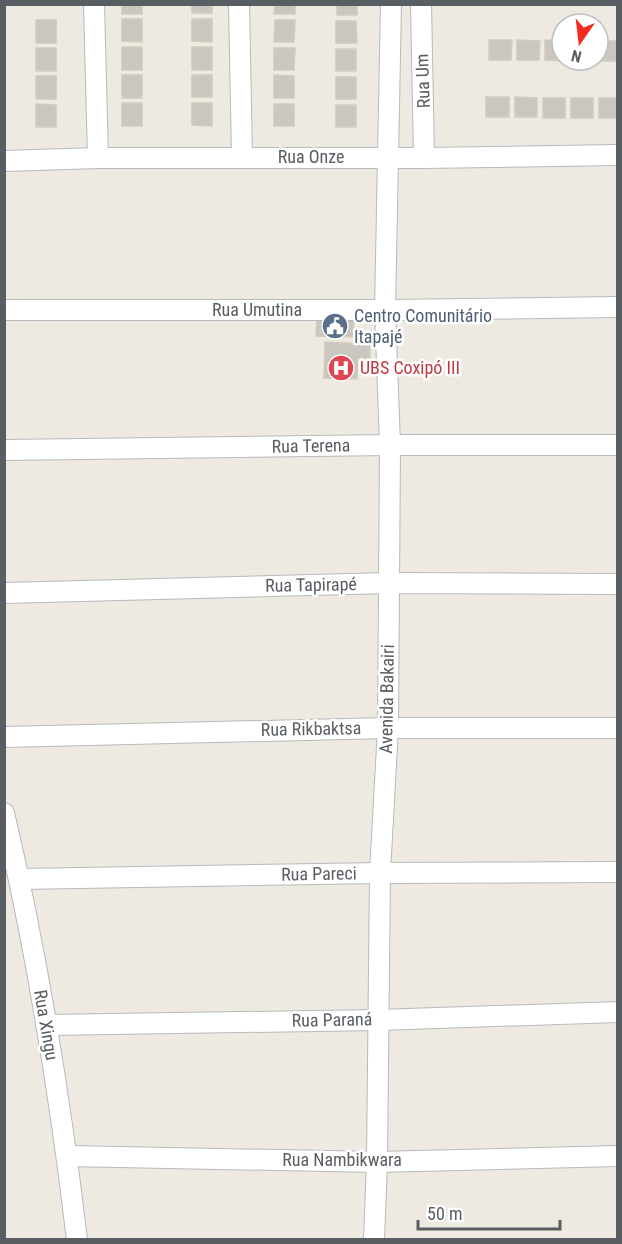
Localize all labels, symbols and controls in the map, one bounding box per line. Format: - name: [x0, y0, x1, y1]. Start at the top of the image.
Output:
- north arrow: [550, 12, 610, 72]
- text: N: [569, 46, 584, 66]
- street label: Rua Um: [411, 53, 434, 109]
- street label: Rua Onze: [278, 146, 344, 167]
- street label: Rua Umutina: [212, 299, 302, 320]
- place label: Centro Comunitário Itapajé: [354, 305, 492, 347]
- public building icon: Centro Comunitário Itapajé: [320, 311, 350, 341]
- hospital icon: UBS Coxipó III: [326, 353, 356, 383]
- place label: UBS Coxipó III: [360, 357, 460, 378]
- street label: Rua Terena: [271, 434, 351, 457]
- street label: Rua Tapirapé: [265, 573, 357, 596]
- street label: Avenida Bakairi: [375, 644, 398, 754]
- street label: Rua Rikbaktsa: [261, 717, 361, 740]
- street label: Rua Pareci: [281, 862, 357, 885]
- street label: Rua Xingu: [30, 988, 63, 1062]
- street label: Rua Paraná: [292, 1008, 372, 1031]
- street label: Rua Nambikwara: [282, 1149, 402, 1170]
- scale bar: [418, 1193, 560, 1231]
- text: 50 m: [427, 1203, 462, 1224]

